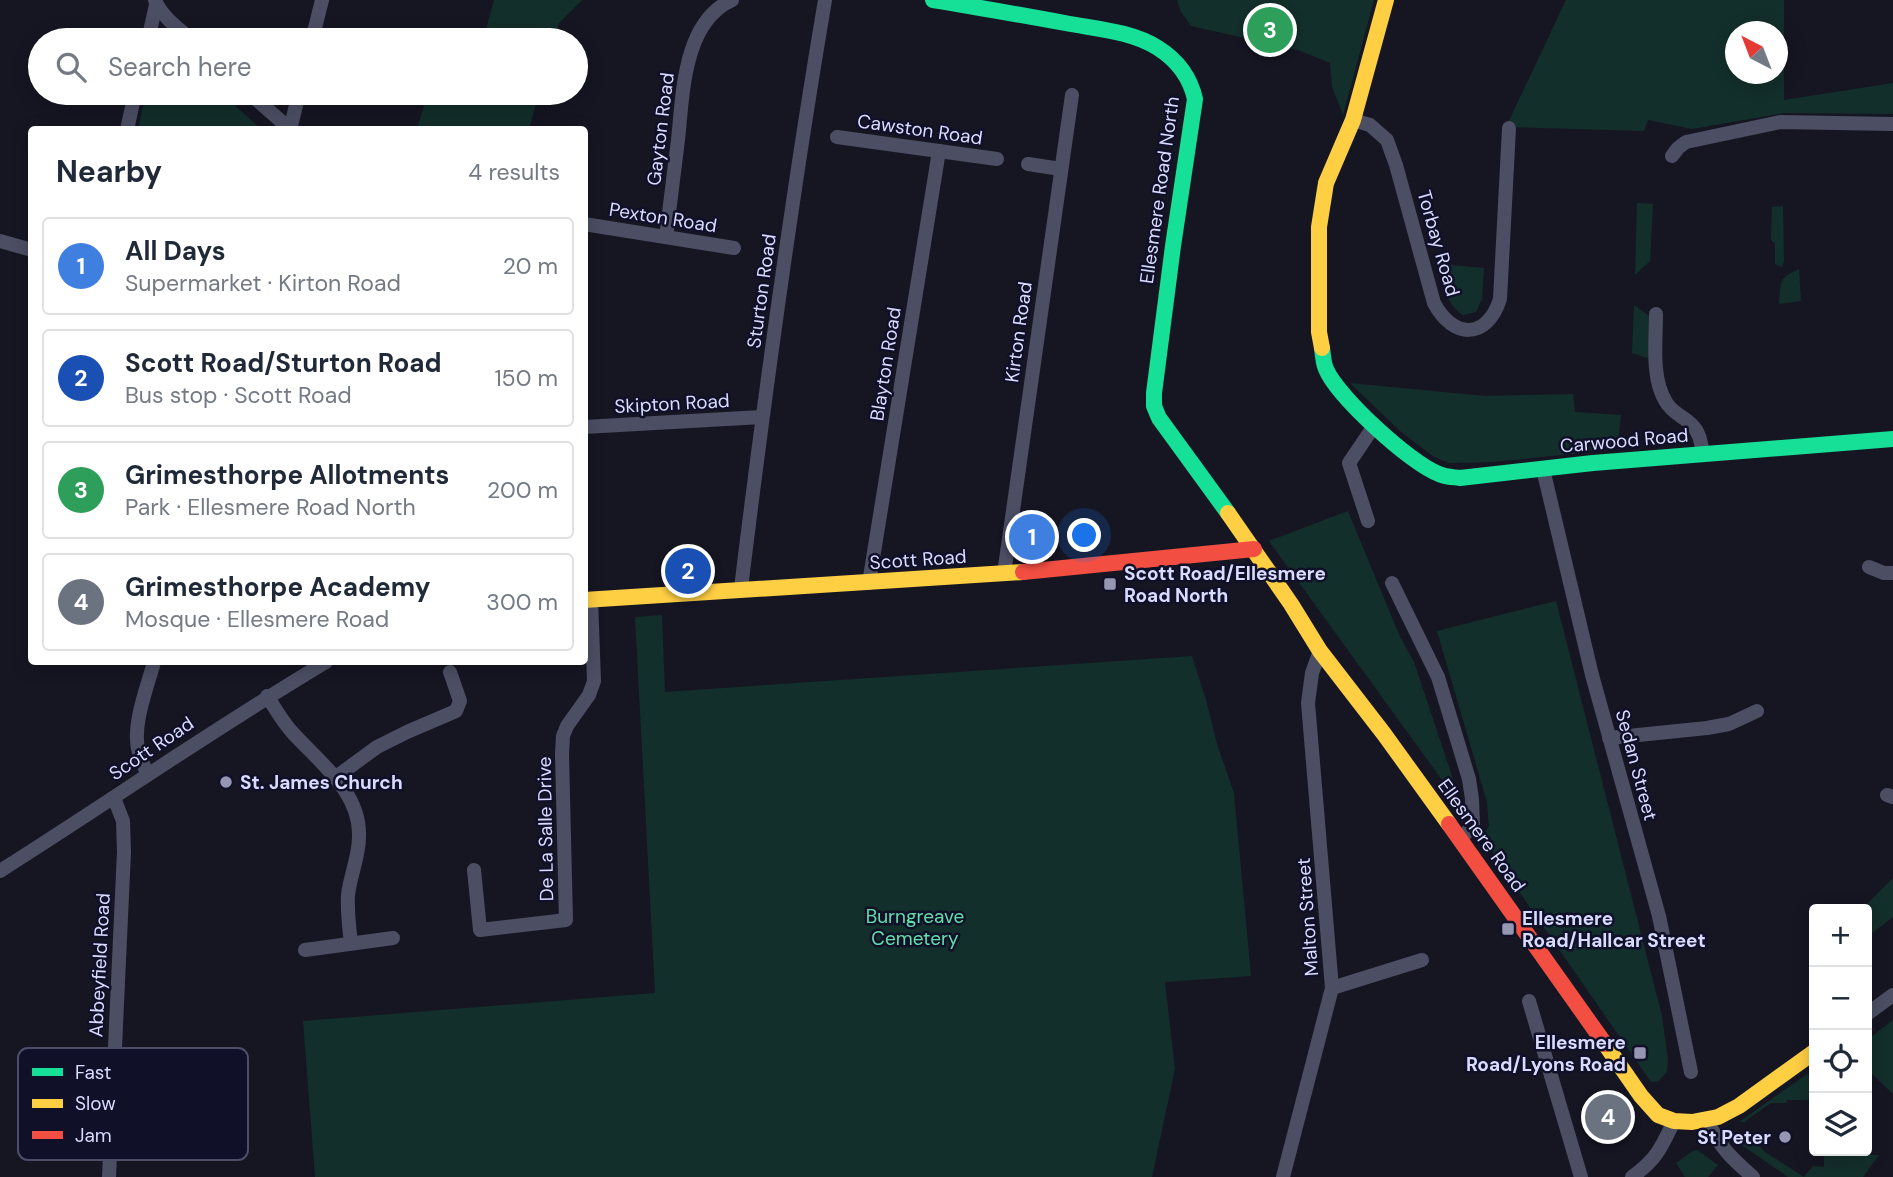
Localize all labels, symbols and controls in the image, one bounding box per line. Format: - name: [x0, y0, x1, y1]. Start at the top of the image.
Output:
- pin: 3: [1247, 4, 1293, 56]
- north arrow: [1725, 21, 1788, 84]
- search box: [28, 28, 588, 105]
- icon: search: [52, 48, 90, 86]
- text: Search here: [108, 50, 251, 84]
- street label: Gayton Road: [641, 71, 680, 187]
- street label: Ellesmere Road North: [1134, 95, 1185, 285]
- street label: Cawston Road: [856, 108, 984, 151]
- text: Nearby: [56, 152, 162, 191]
- text: 4 results: [468, 157, 560, 187]
- street label: Torbay Road: [1411, 187, 1466, 299]
- street label: Pexton Road: [607, 197, 719, 238]
- street label: Sturton Road: [741, 232, 782, 350]
- text: All Days: [125, 234, 226, 268]
- text: 1: [77, 251, 85, 281]
- text: 20 m: [503, 251, 558, 281]
- text: Supermarket · Kirton Road: [125, 268, 401, 298]
- street label: Kirton Road: [999, 280, 1038, 384]
- street label: Blayton Road: [864, 305, 907, 423]
- text: Scott Road/Sturton Road: [125, 346, 442, 380]
- text: 2: [74, 363, 88, 393]
- text: 150 m: [494, 363, 558, 393]
- text: Bus stop · Scott Road: [125, 380, 352, 410]
- street label: Skipton Road: [614, 388, 730, 419]
- street label: Carwood Road: [1559, 422, 1689, 459]
- text: Grimesthorpe Allotments: [125, 458, 449, 492]
- text: 3: [74, 475, 88, 505]
- text: 200 m: [487, 475, 558, 505]
- text: Park · Ellesmere Road North: [125, 492, 416, 522]
- pin: 1: [1009, 511, 1055, 563]
- your location: [1067, 518, 1101, 552]
- street label: Scott Road: [869, 544, 967, 575]
- pin: 2: [665, 545, 711, 597]
- place label: Scott Road/Ellesmere Road North: [1124, 561, 1326, 608]
- text: Grimesthorpe Academy: [125, 570, 430, 604]
- marker: Scott Road/Ellesmere Road North: [1102, 576, 1118, 592]
- text: 4: [74, 587, 88, 617]
- text: 300 m: [486, 587, 558, 617]
- text: Mosque · Ellesmere Road: [125, 604, 389, 634]
- street label: Sedan Street: [1610, 707, 1663, 823]
- street label: Scott Road: [104, 711, 198, 786]
- street label: De La Salle Drive: [532, 756, 559, 902]
- place label: St. James Church: [240, 770, 403, 795]
- marker: St. James Church: [218, 774, 234, 790]
- street label: Ellesmere Road: [1432, 774, 1531, 897]
- street label: Malton Street: [1291, 857, 1324, 977]
- street label: Abbeyfield Road: [83, 892, 116, 1038]
- park label: Burngreave Cemetery: [866, 904, 964, 951]
- map controls: [1809, 904, 1872, 1156]
- button: +: [1809, 904, 1872, 967]
- place label: Ellesmere Road/Hallcar Street: [1522, 906, 1706, 953]
- marker: Ellesmere Road/Hallcar Street: [1500, 921, 1516, 937]
- button: −: [1809, 967, 1872, 1030]
- place label: Ellesmere Road/Lyons Road: [1466, 1030, 1626, 1077]
- button: locate: [1809, 1030, 1872, 1093]
- marker: Ellesmere Road/Lyons Road: [1632, 1045, 1648, 1061]
- legend: [18, 1048, 248, 1160]
- text: Fast: [75, 1060, 111, 1085]
- text: Slow: [75, 1091, 116, 1116]
- pin: 4: [1585, 1091, 1631, 1143]
- button: layers: [1809, 1093, 1872, 1156]
- text: Jam: [75, 1123, 112, 1148]
- place label: St Peter: [1697, 1125, 1771, 1150]
- marker: St Peter: [1777, 1129, 1793, 1145]

